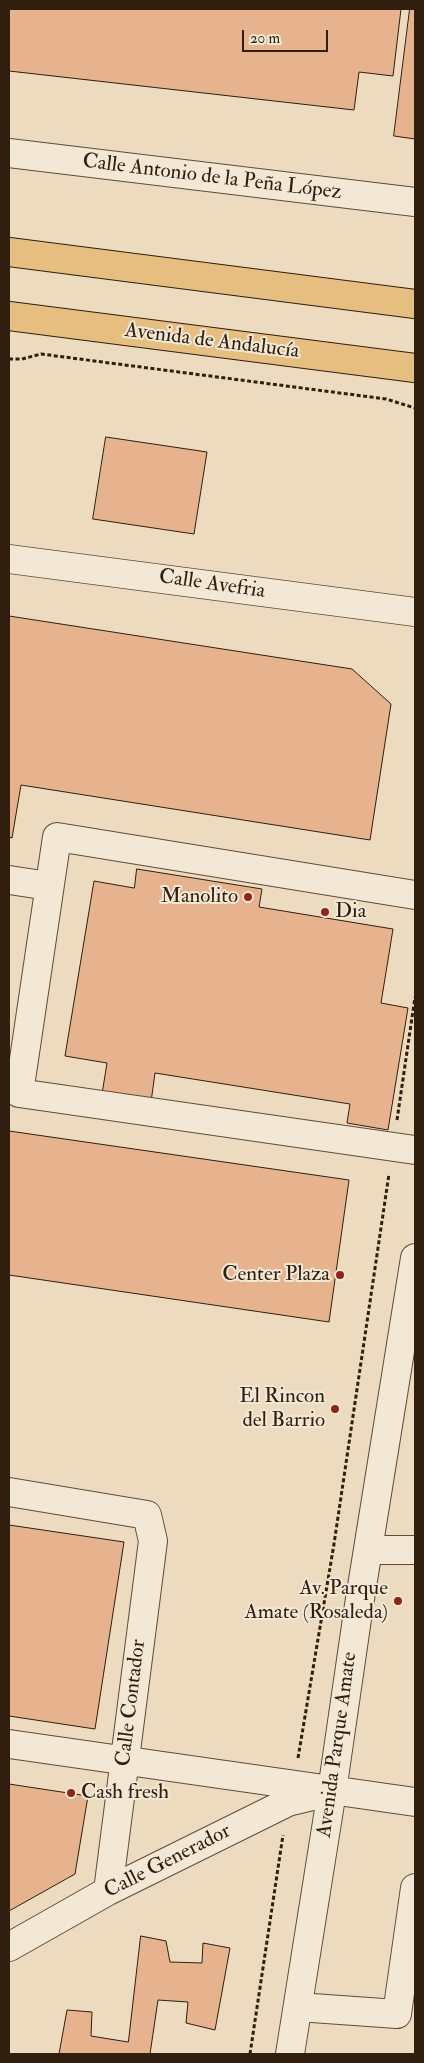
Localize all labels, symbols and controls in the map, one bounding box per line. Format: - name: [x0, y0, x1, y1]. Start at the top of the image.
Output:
- scale bar: [244, 20, 330, 52]
- text: 20 m: [250, 29, 280, 48]
- street label: Calle Antonio de la Peña López: [81, 150, 343, 206]
- street label: Avenida de Andalucía: [123, 319, 301, 365]
- street label: Calle Avefria: [157, 565, 267, 605]
- place label: Manolito: [161, 884, 238, 910]
- marker: Manolito: [242, 891, 254, 903]
- place label: Dia: [335, 899, 366, 925]
- marker: Dia: [319, 906, 331, 918]
- place label: Center Plaza: [222, 1262, 330, 1288]
- marker: Center Plaza: [334, 1269, 346, 1281]
- place label: El Rincon del Barrio: [239, 1384, 325, 1434]
- marker: El Rincon del Barrio: [329, 1403, 341, 1415]
- place label: Av. Parque Amate (Rosaleda): [244, 1576, 388, 1626]
- marker: Av. Parque Amate (Rosaleda): [392, 1595, 404, 1607]
- street label: Calle Contador: [112, 1638, 152, 1768]
- street label: Avenida Parque Amate: [312, 1651, 364, 1839]
- place label: Cash fresh: [81, 1780, 169, 1806]
- marker: Cash fresh: [65, 1787, 77, 1799]
- street label: Calle Generador: [101, 1819, 235, 1905]

